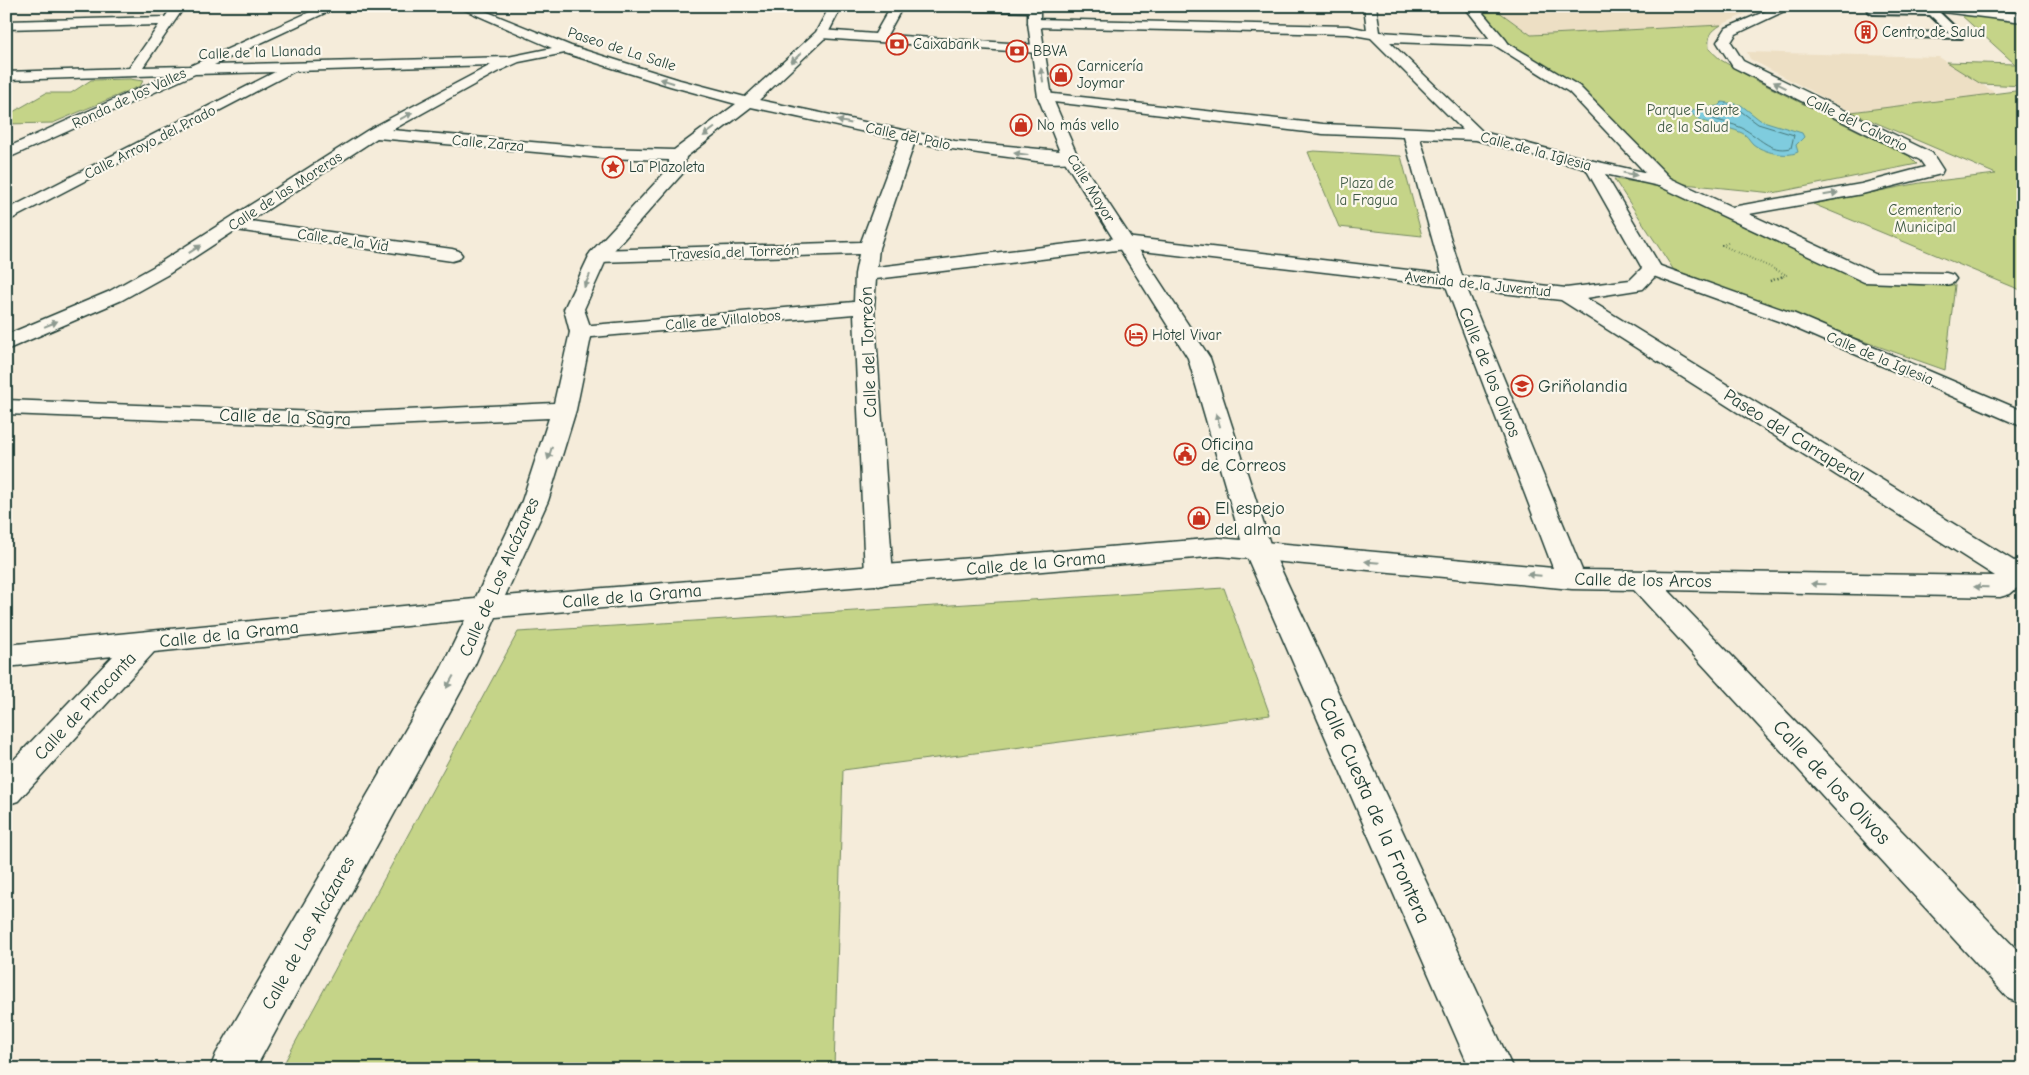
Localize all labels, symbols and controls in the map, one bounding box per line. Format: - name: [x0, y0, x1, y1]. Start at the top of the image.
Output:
- building icon: Centro de Salud: [1854, 20, 1878, 44]
- street label: Paseo de La Salle: [566, 23, 679, 75]
- place label: Centro de Salud: [1882, 23, 1985, 41]
- bank icon: Caixabank: [885, 32, 909, 56]
- place label: Caixabank: [913, 35, 980, 53]
- bank icon: BBVA: [1005, 39, 1029, 63]
- street label: Calle de la Llanada: [198, 41, 322, 63]
- place label: BBVA: [1033, 42, 1068, 60]
- one-way arrow: [790, 52, 802, 64]
- place label: Carnicería Joymar: [1077, 57, 1143, 92]
- shop icon: Carnicería Joymar: [1049, 63, 1073, 87]
- street label: Ronda de los Valles: [69, 64, 189, 132]
- one-way arrow: [1037, 67, 1045, 83]
- one-way arrow: [659, 76, 674, 84]
- one-way arrow: [1772, 80, 1787, 89]
- street label: Calle del Calvario: [1803, 91, 1911, 155]
- street label: Calle Arroyo del Prado: [81, 101, 219, 183]
- park label: Parque Fuente de la Salud: [1647, 101, 1740, 136]
- one-way arrow: [399, 111, 413, 120]
- shop icon: No más vello: [1009, 113, 1033, 137]
- place label: No más vello: [1037, 116, 1119, 134]
- one-way arrow: [837, 118, 852, 126]
- street label: Calle del Palo: [864, 118, 952, 154]
- one-way arrow: [703, 126, 716, 137]
- street label: Calle de la Iglesia: [1478, 127, 1594, 175]
- street label: Calle Zarza: [451, 131, 525, 155]
- street label: Calle de las Moreras: [225, 147, 345, 235]
- one-way arrow: [1013, 150, 1029, 158]
- street label: Calle Mayor: [1063, 151, 1119, 225]
- place icon: La Plazoleta: [601, 155, 625, 179]
- place label: La Plazoleta: [629, 158, 705, 176]
- one-way arrow: [1622, 171, 1638, 179]
- park label: Plaza de la Fragua: [1336, 174, 1398, 209]
- one-way arrow: [1824, 189, 1840, 197]
- park label: Cementerio Municipal: [1888, 201, 1962, 236]
- street label: Calle de la Vid: [296, 225, 390, 255]
- street label: Travesía del Torreón: [668, 241, 800, 263]
- one-way arrow: [188, 244, 201, 254]
- street label: Avenida de la Juventud: [1404, 267, 1552, 301]
- one-way arrow: [583, 274, 591, 288]
- street label: Calle del Torreón: [856, 286, 881, 418]
- street label: Calle de los Olivos: [1454, 304, 1525, 440]
- street label: Calle de Villalobos: [665, 306, 781, 334]
- one-way arrow: [44, 319, 58, 327]
- hotel icon: Hotel Vivar: [1124, 323, 1148, 347]
- place label: Hotel Vivar: [1152, 326, 1221, 344]
- street label: Calle de la Iglesia: [1824, 327, 1936, 389]
- school or university icon: Griñolandia: [1510, 374, 1534, 398]
- place label: Griñolandia: [1538, 376, 1628, 397]
- street label: Paseo del Carraperal: [1720, 385, 1868, 488]
- street label: Calle de la Sagra: [219, 405, 351, 430]
- one-way arrow: [1214, 412, 1222, 427]
- place label: Oficina de Correos: [1201, 434, 1286, 476]
- public building icon: Oficina de Correos: [1173, 442, 1197, 466]
- one-way arrow: [546, 446, 554, 461]
- street label: Calle de Los Alcázares: [455, 494, 544, 660]
- place label: El espejo del alma: [1215, 498, 1285, 540]
- shop icon: El espejo del alma: [1187, 506, 1211, 530]
- street label: Calle de la Grama: [965, 547, 1107, 580]
- one-way arrow: [1363, 557, 1379, 565]
- street label: Calle de los Arcos: [1574, 569, 1712, 592]
- one-way arrow: [1525, 571, 1541, 579]
- one-way arrow: [1810, 579, 1826, 587]
- street label: Calle de la Grama: [561, 580, 703, 613]
- one-way arrow: [1973, 583, 1989, 591]
- street label: Calle de la Grama: [158, 617, 300, 652]
- street label: Calle de Piracanta: [30, 648, 141, 765]
- one-way arrow: [446, 674, 454, 689]
- street label: Calle Cuesta de la Frontera: [1314, 693, 1436, 927]
- street label: Calle de los Olivos: [1768, 715, 1896, 849]
- street label: Calle de Los Alcázares: [258, 853, 359, 1013]

